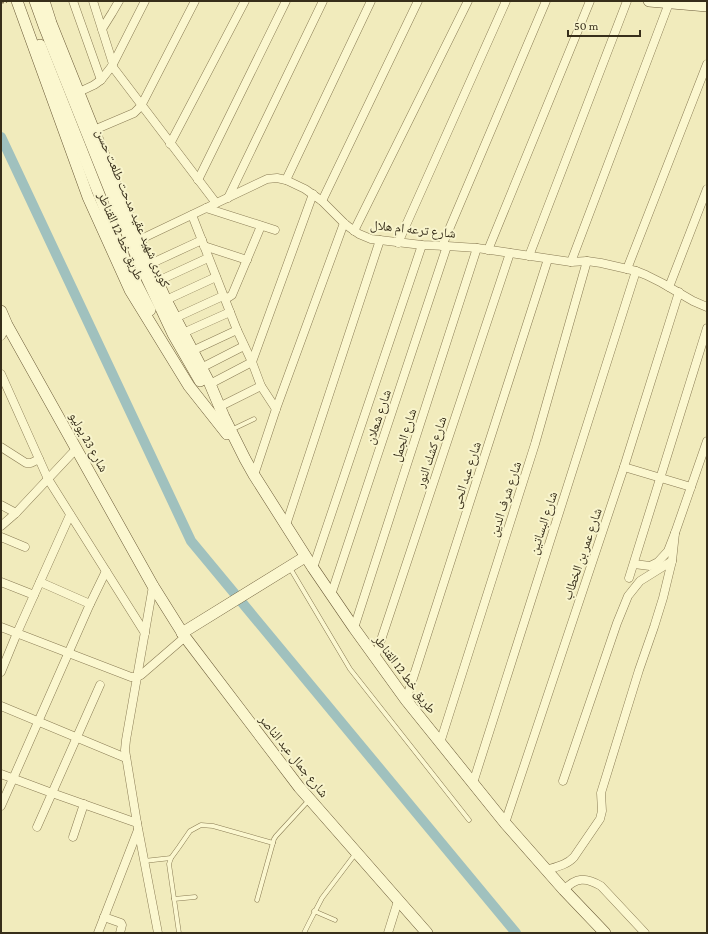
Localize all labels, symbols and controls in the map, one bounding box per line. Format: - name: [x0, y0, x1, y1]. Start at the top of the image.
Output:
- scale bar: [568, 12, 640, 38]
- text: 50 m: [574, 19, 599, 33]
- street label: كوبرى شهيد عقيد مدحت طلعت حسن: [92, 127, 173, 290]
- street label: طريق خط 12 القناطر: [94, 189, 147, 283]
- street label: شارع ترعه ام هلال: [369, 217, 457, 243]
- street label: شارع شعلان: [362, 388, 396, 447]
- street label: شارع الجمل: [388, 407, 421, 464]
- street label: شارع 23 يوليو: [65, 409, 112, 475]
- street label: شارع كشك النور: [412, 415, 451, 491]
- street label: شارع عبد الحى: [448, 440, 486, 511]
- street label: شارع شرف الدين: [486, 459, 526, 539]
- street label: شارع البساتين: [526, 490, 562, 557]
- street label: شارع عمر بن الخطاب: [559, 506, 607, 603]
- street label: طريق خط 12 القناطر: [369, 631, 439, 717]
- street label: شارع جمال عبد الناصر: [254, 711, 332, 801]

